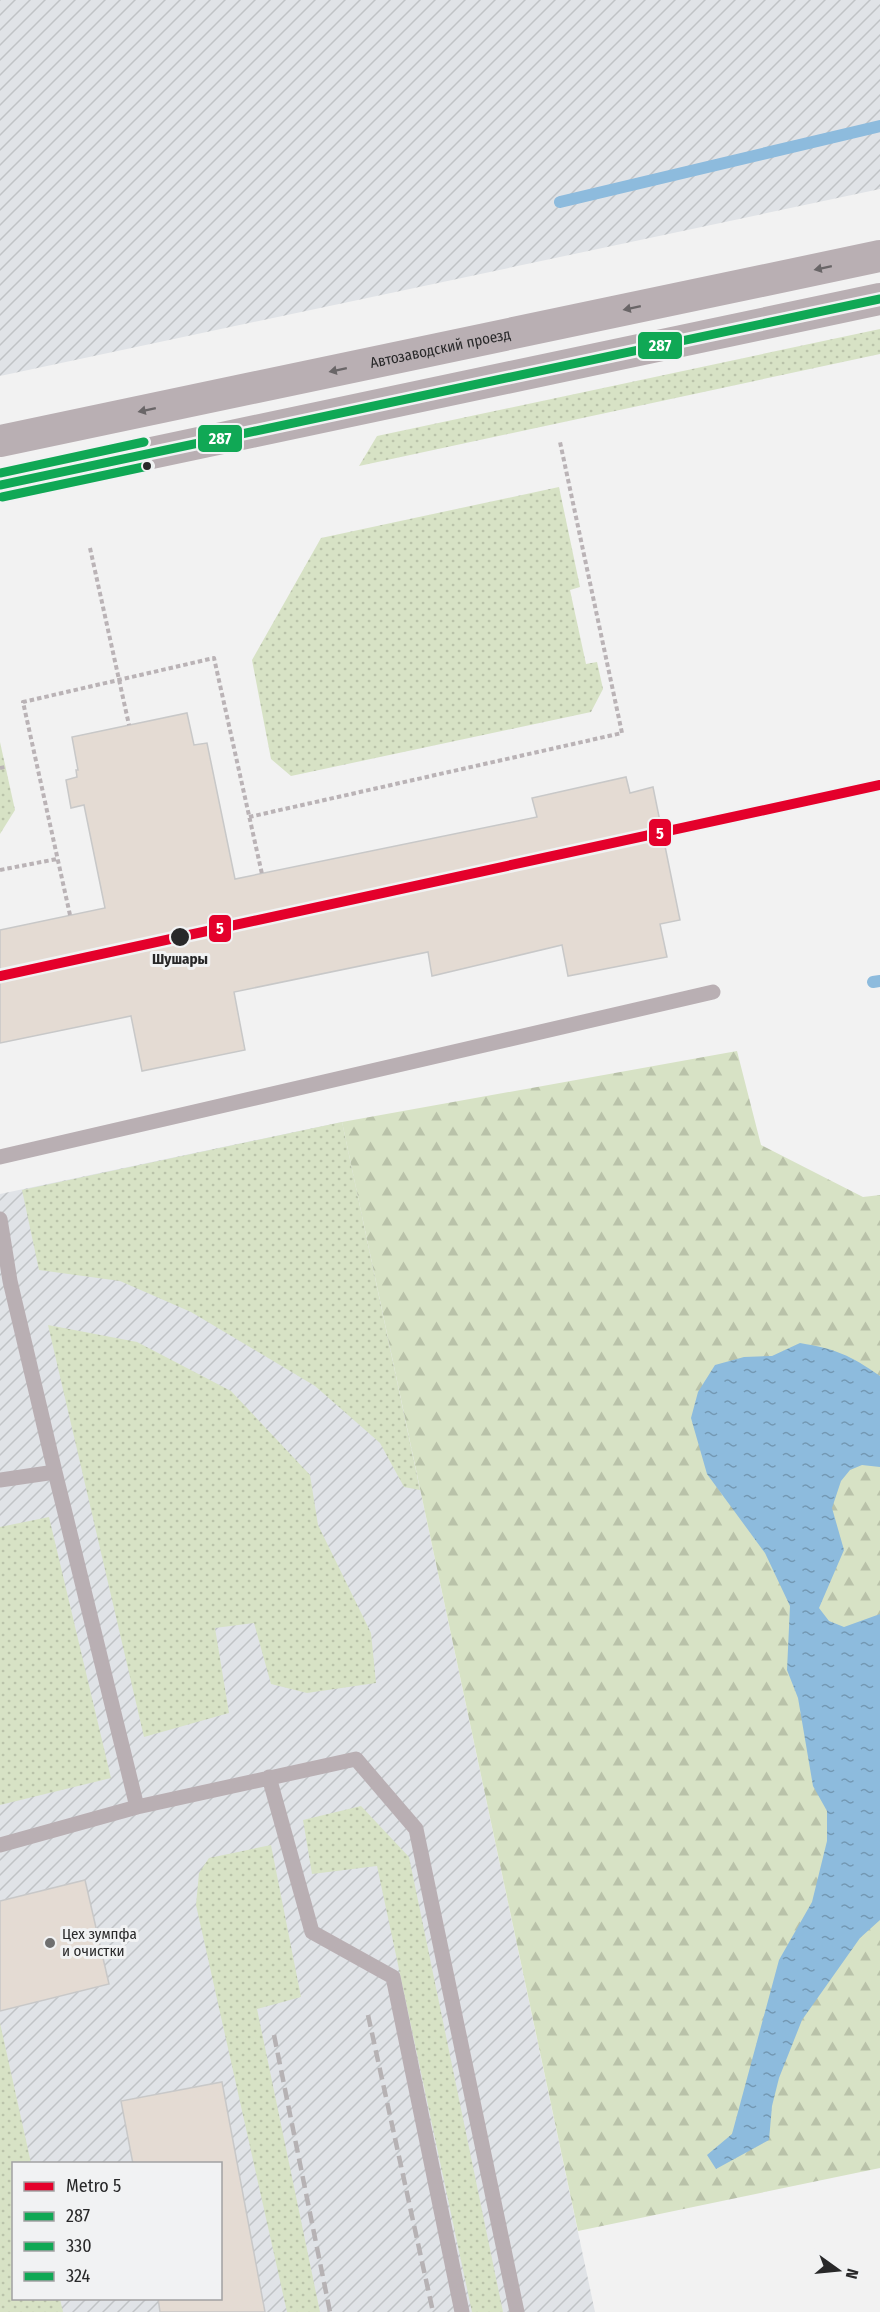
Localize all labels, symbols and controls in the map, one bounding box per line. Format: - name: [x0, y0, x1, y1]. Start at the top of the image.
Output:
- one-way arrow: [813, 264, 832, 273]
- one-way arrow: [622, 304, 641, 313]
- street label: Автозаводский проезд: [368, 325, 512, 372]
- line badge: 287: [637, 331, 683, 360]
- text: 287: [648, 336, 671, 355]
- one-way arrow: [329, 365, 348, 375]
- one-way arrow: [138, 406, 157, 415]
- line badge: 287: [197, 424, 243, 453]
- text: 287: [208, 429, 231, 448]
- unlabelled marker: [141, 460, 153, 472]
- line badge: 5: [648, 818, 672, 847]
- text: 5: [656, 824, 664, 843]
- line badge: 5: [208, 914, 232, 943]
- text: 5: [216, 919, 224, 938]
- marker: Шушары: [169, 926, 191, 948]
- place label: Шушары: [152, 950, 208, 968]
- place label: Цех зумпфа и очистки: [62, 1925, 137, 1960]
- marker: Цех зумпфа и очистки: [43, 1936, 57, 1950]
- legend: [12, 2162, 222, 2300]
- text: Metro 5: [66, 2175, 121, 2197]
- text: 287: [66, 2205, 90, 2227]
- text: 330: [66, 2235, 92, 2257]
- north arrow: [808, 2240, 868, 2300]
- text: 324: [66, 2265, 91, 2287]
- text: N: [842, 2267, 862, 2281]

